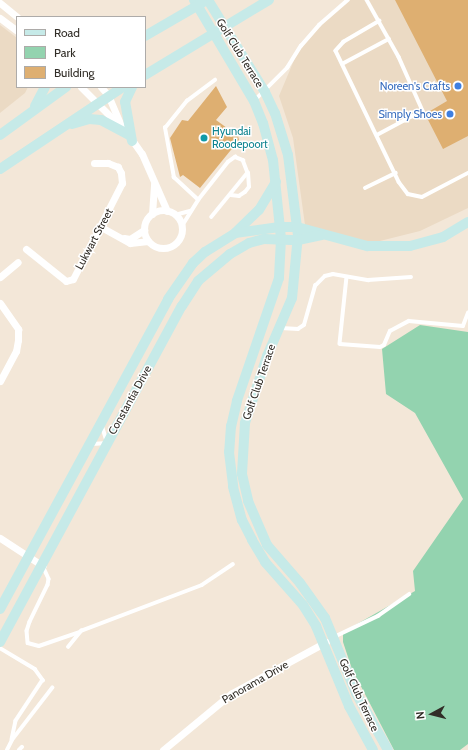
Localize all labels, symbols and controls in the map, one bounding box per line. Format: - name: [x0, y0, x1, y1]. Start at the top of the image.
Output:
- legend: [16, 16, 146, 88]
- street label: Golf Club Terrace: [213, 16, 267, 90]
- text: Road: [54, 25, 80, 40]
- text: Park: [54, 45, 76, 60]
- text: Building: [54, 65, 95, 80]
- place label: Noreen's Crafts: [380, 79, 450, 93]
- marker: Noreen's Crafts: [453, 81, 463, 91]
- place label: Simply Shoes: [378, 107, 442, 121]
- marker: Simply Shoes: [445, 109, 455, 119]
- place label: Hyundai Roodepoort: [212, 125, 268, 151]
- marker: Hyundai Roodepoort: [199, 133, 209, 143]
- street label: Lukwart Street: [72, 206, 116, 272]
- street label: Golf Club Terrace: [240, 342, 278, 422]
- street label: Constantia Drive: [106, 363, 154, 437]
- street label: Golf Club Terrace: [336, 656, 382, 734]
- street label: Panorama Drive: [219, 658, 291, 706]
- north arrow: [412, 694, 452, 734]
- text: N: [413, 711, 428, 720]

